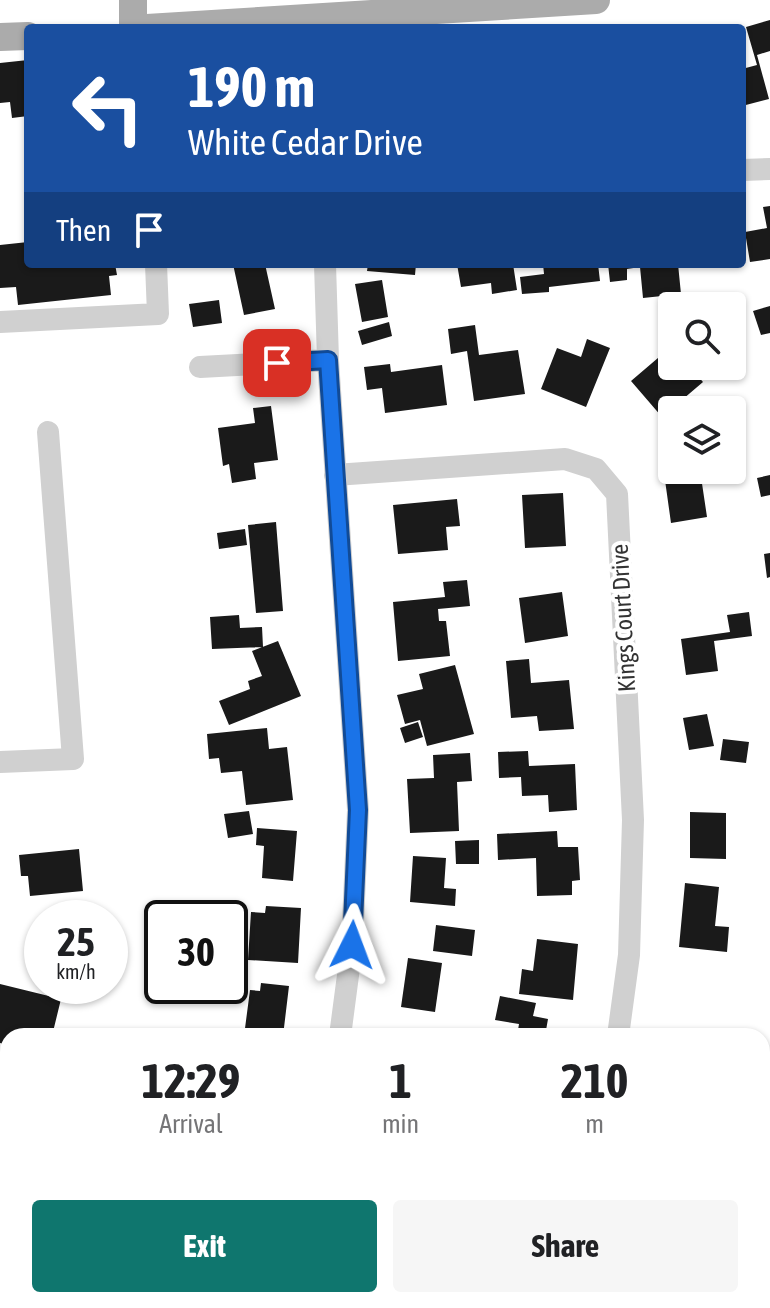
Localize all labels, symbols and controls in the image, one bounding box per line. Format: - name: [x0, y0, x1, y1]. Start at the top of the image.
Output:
- text: 190 m: [188, 55, 315, 119]
- icon: left: [56, 56, 160, 160]
- text: White Cedar Drive: [188, 121, 423, 163]
- icon: arrive: [127, 208, 171, 252]
- text: Then: [56, 213, 111, 247]
- map controls: [658, 292, 746, 484]
- button: search: [658, 292, 746, 380]
- pin: [243, 329, 311, 397]
- icon: arrive: [255, 341, 299, 385]
- button: layers: [658, 396, 746, 484]
- street label: Kings Court Drive: [606, 543, 640, 693]
- speed limit sign: 30: [144, 900, 248, 1004]
- position arrow: [310, 903, 394, 987]
- text: 25: [57, 919, 95, 964]
- text: km/h: [56, 960, 96, 983]
- text: 12:29: [142, 1053, 240, 1108]
- text: 1: [389, 1053, 412, 1108]
- text: 210: [561, 1053, 628, 1108]
- text: Arrival: [159, 1109, 223, 1139]
- text: min: [382, 1109, 419, 1139]
- text: m: [585, 1109, 604, 1139]
- button: Exit: [32, 1200, 377, 1292]
- button: Share: [393, 1200, 738, 1292]

